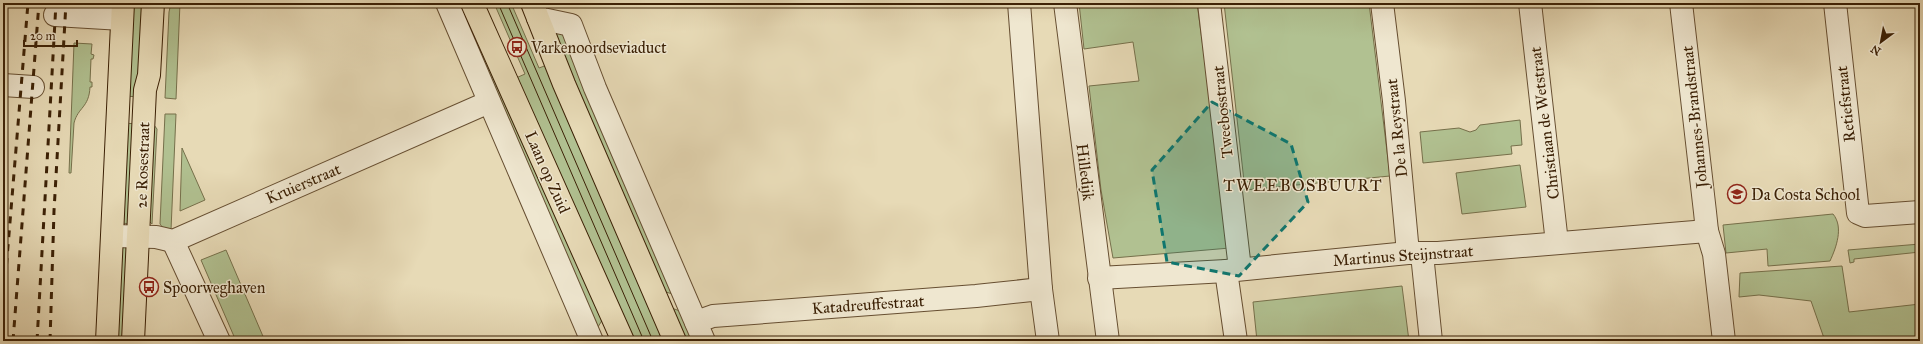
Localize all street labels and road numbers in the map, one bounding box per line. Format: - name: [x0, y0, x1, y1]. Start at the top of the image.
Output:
- street label: Johannes-Brandstraat: [1678, 44, 1713, 191]
- street label: Christiaan de Wetstraat: [1526, 45, 1563, 200]
- street label: Tweebosstraat: [1208, 64, 1237, 159]
- street label: Retiefstraat: [1832, 65, 1859, 143]
- street label: De la Reystraat: [1382, 77, 1411, 178]
- street label: 2e Rosestraat: [131, 121, 154, 209]
- street label: Laan op Zuid: [521, 128, 574, 216]
- street label: Hilledijk: [1073, 143, 1098, 202]
- street label: Kruierstraat: [263, 159, 344, 208]
- street label: Martinus Steijnstraat: [1332, 241, 1474, 270]
- street label: Katadreuffestraat: [811, 291, 925, 318]

